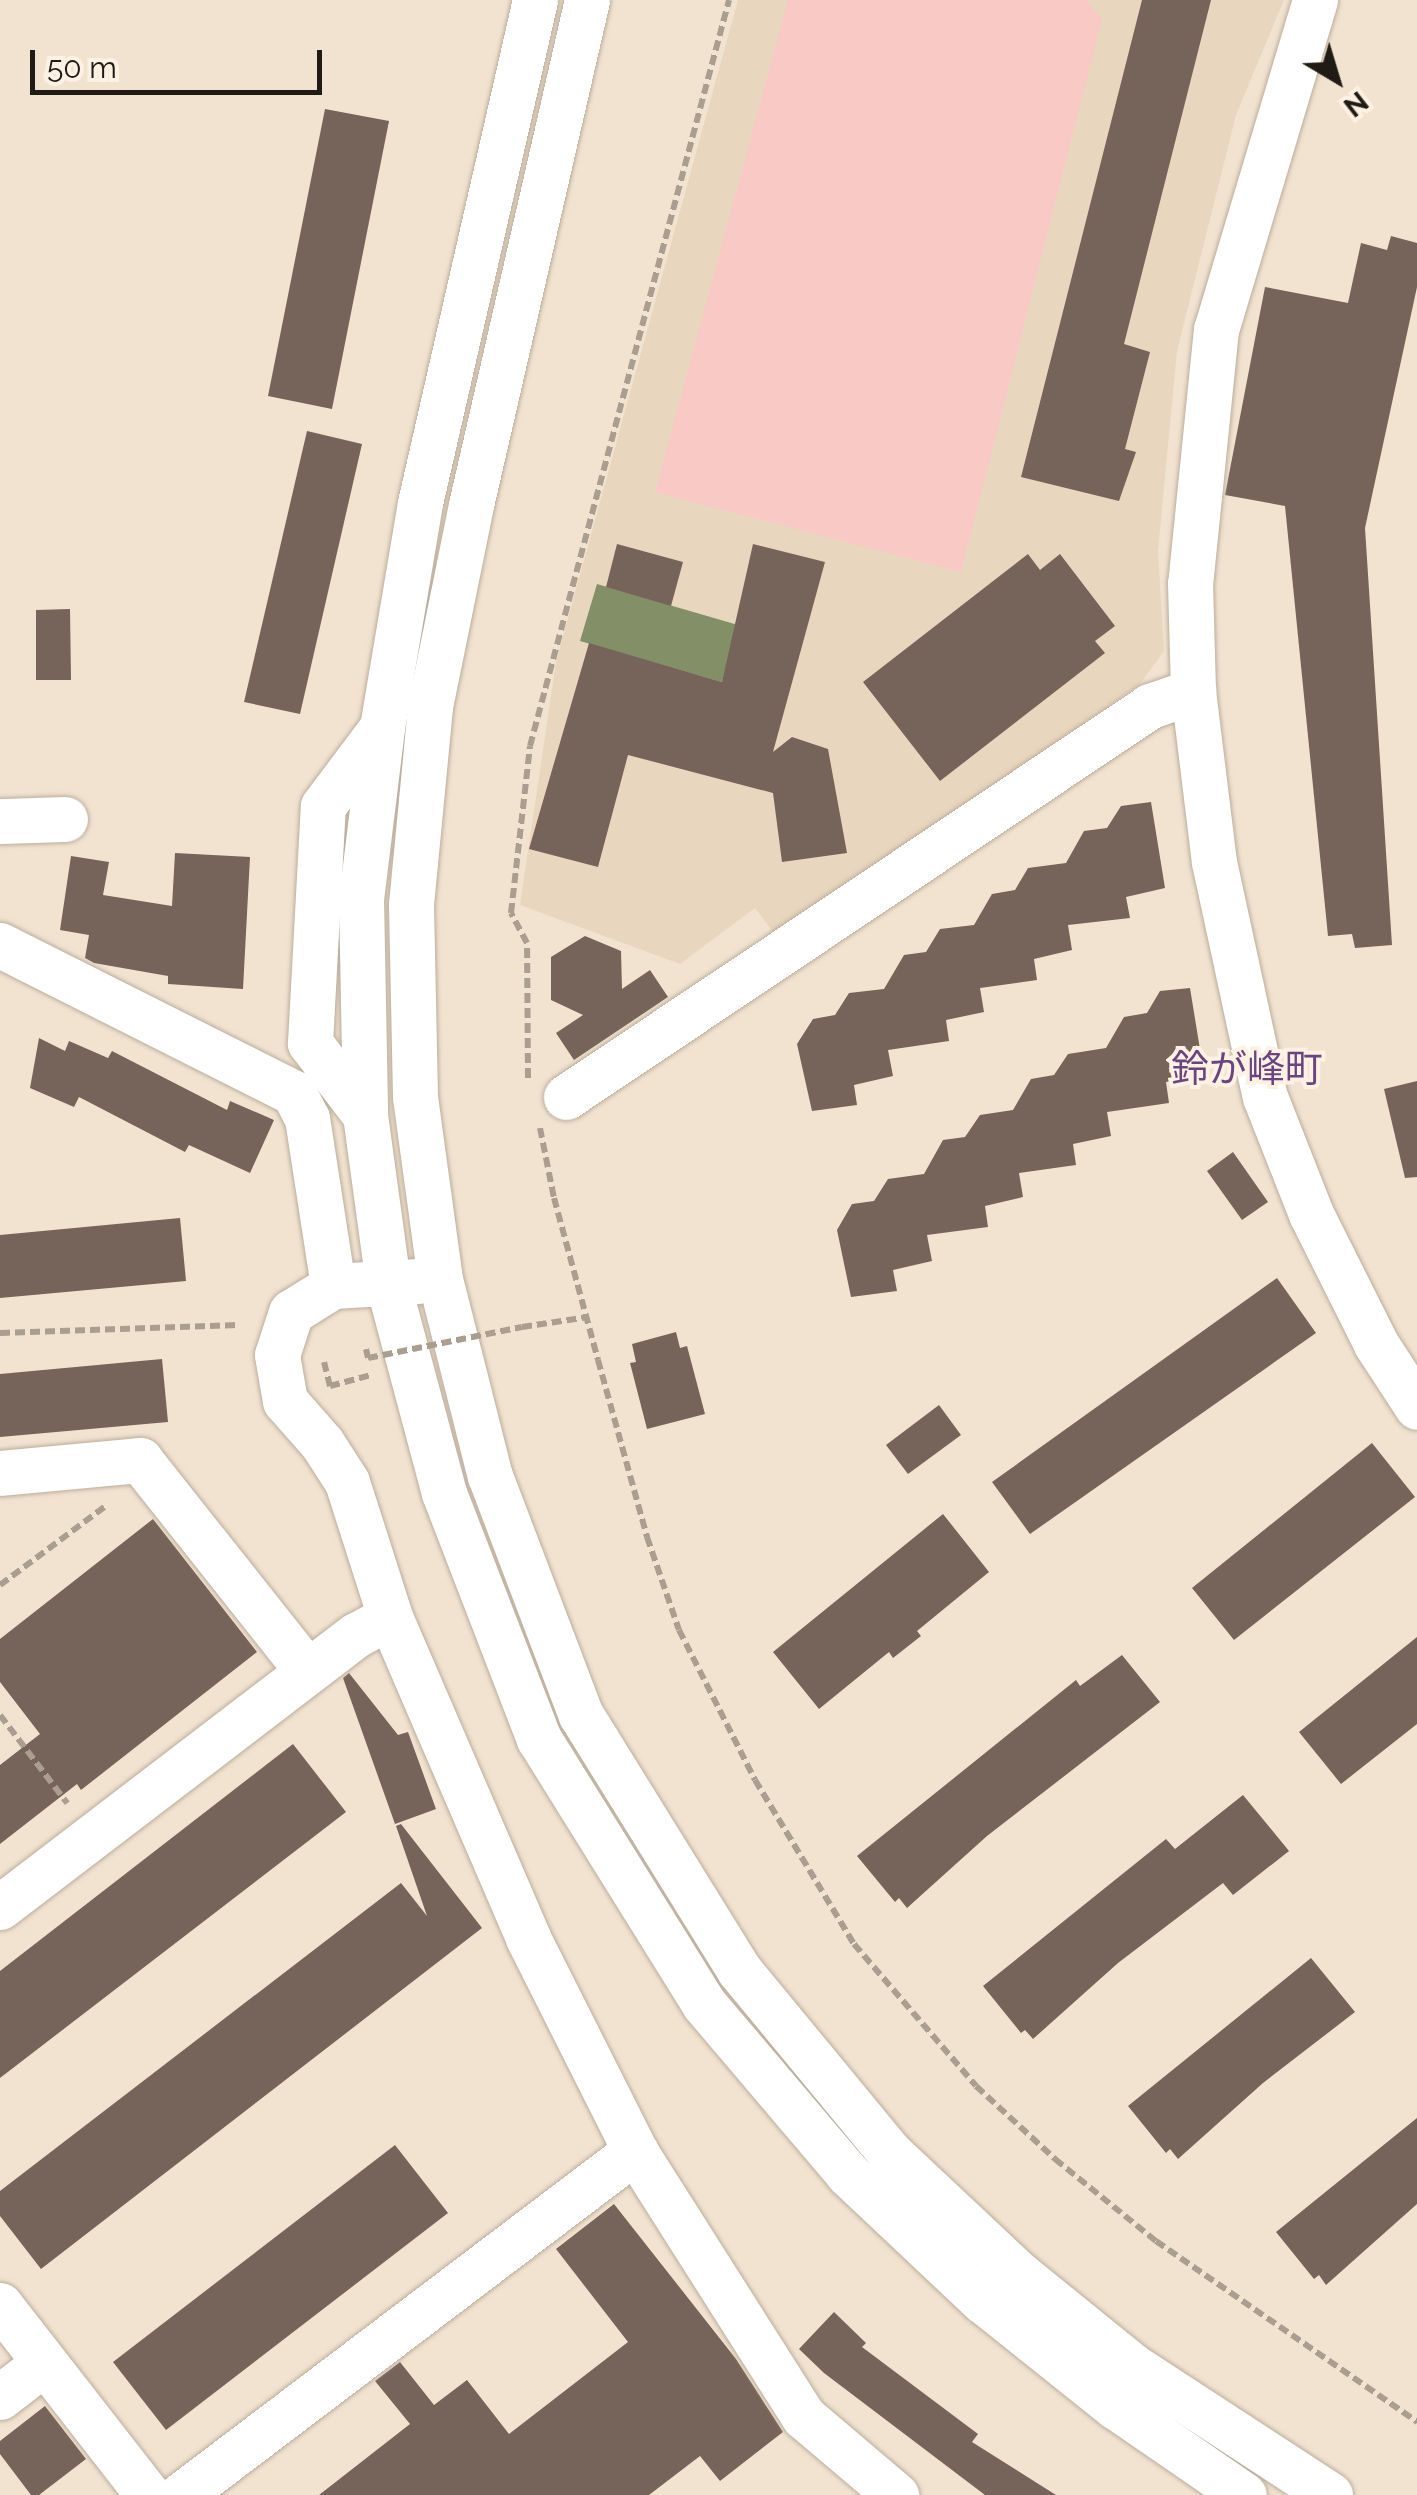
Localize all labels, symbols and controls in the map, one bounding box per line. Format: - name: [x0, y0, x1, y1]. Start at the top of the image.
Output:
- scale bar: [35, 30, 328, 92]
- north arrow: [1287, 30, 1387, 130]
- text: 50 m: [47, 50, 117, 85]
- text: N: [1337, 84, 1374, 124]
- district label: 鈴が峰町: [1171, 1046, 1323, 1092]

